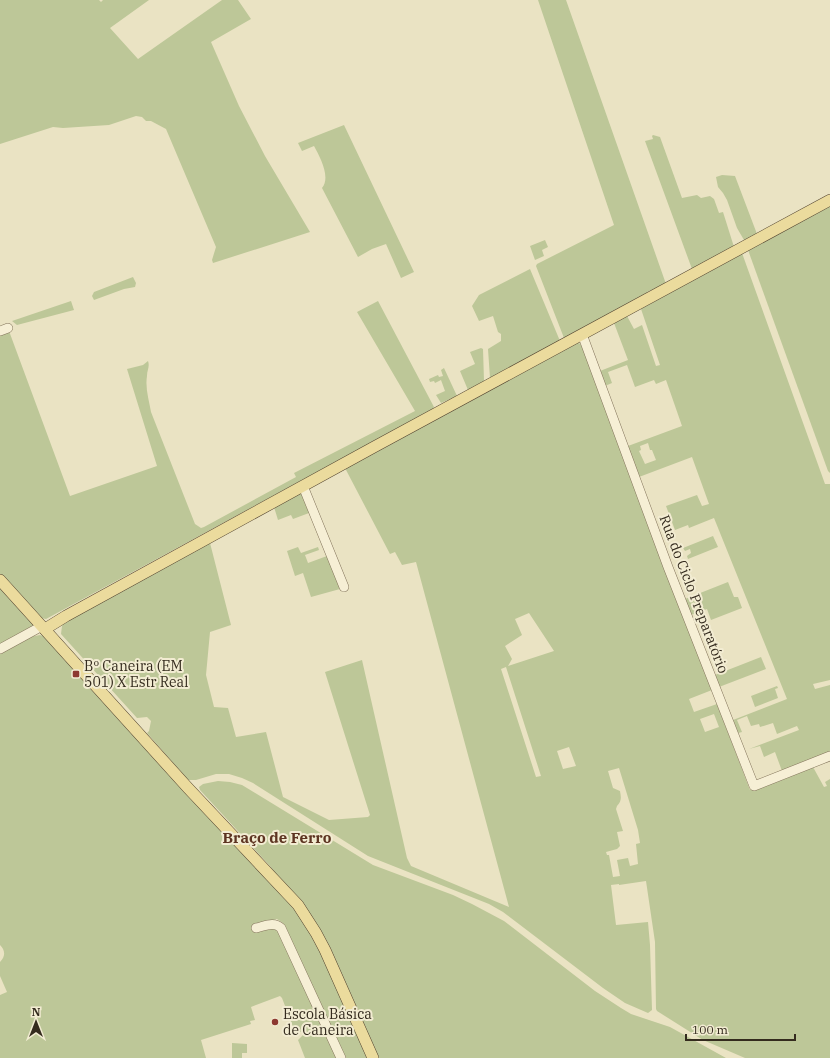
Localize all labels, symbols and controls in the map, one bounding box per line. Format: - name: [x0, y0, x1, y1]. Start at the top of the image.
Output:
- street label: Rua do Ciclo Preparatório: [655, 512, 733, 676]
- place label: Bº Caneira (EM 501) X Estr Real: [84, 657, 188, 691]
- marker: Bº Caneira (EM 501) X Estr Real: [71, 669, 81, 679]
- district label: Braço de Ferro: [223, 828, 332, 847]
- north arrow: [16, 1002, 56, 1042]
- text: N: [32, 1005, 41, 1019]
- place label: Escola Básica de Caneira: [283, 1005, 372, 1039]
- scale bar: [686, 1016, 795, 1042]
- marker: Escola Básica de Caneira: [270, 1017, 280, 1027]
- text: 100 m: [692, 1022, 728, 1037]

